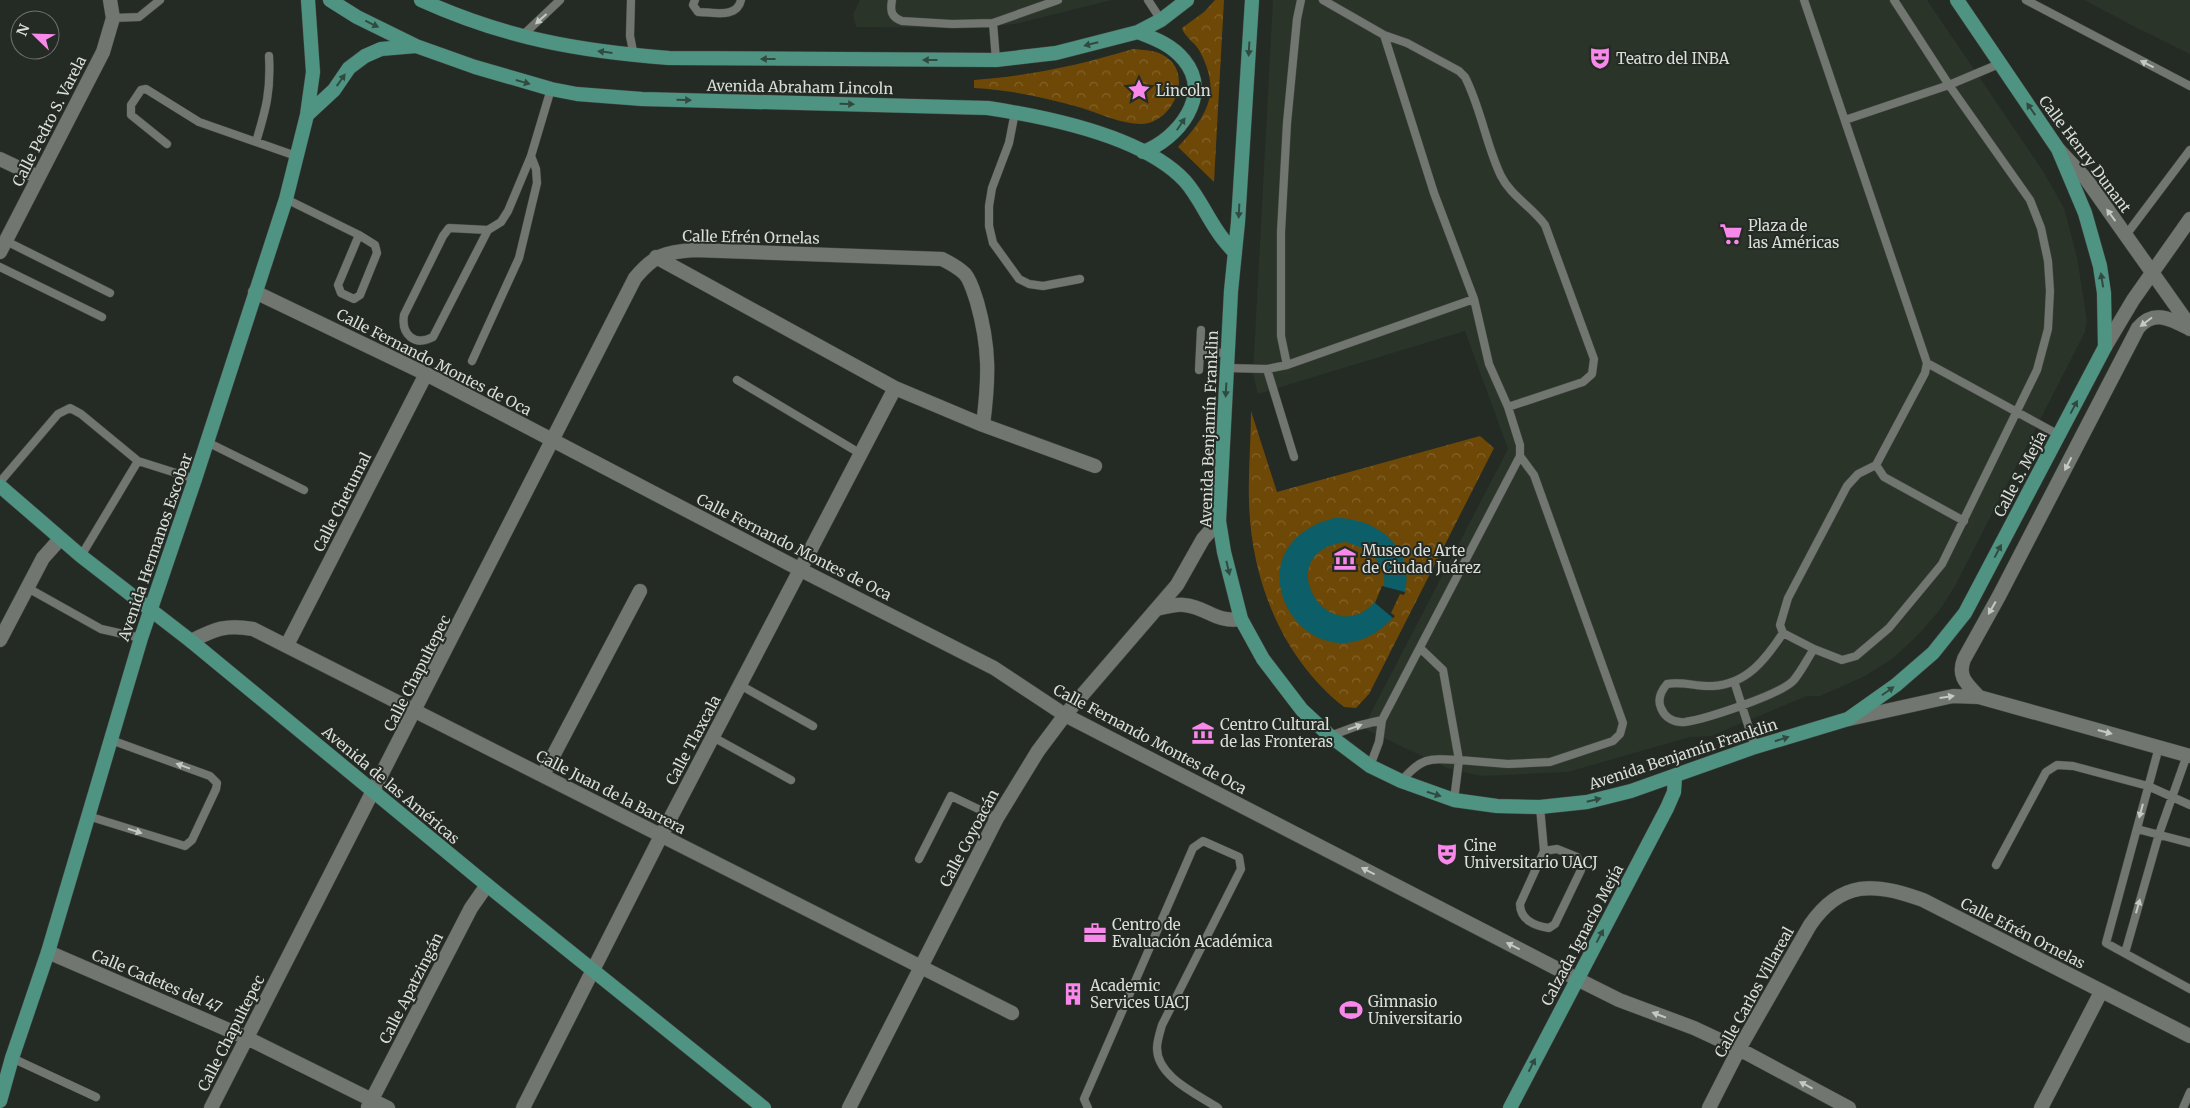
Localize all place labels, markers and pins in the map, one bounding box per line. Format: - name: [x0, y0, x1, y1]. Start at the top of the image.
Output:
- theatre icon: Teatro del INBA: [1587, 45, 1613, 71]
- place label: Teatro del INBA: [1616, 49, 1730, 68]
- place icon: Lincoln: [1126, 77, 1152, 103]
- place label: Lincoln: [1156, 81, 1211, 100]
- place label: Plaza de las Américas: [1748, 216, 1839, 252]
- supermarket icon: Plaza de las Américas: [1718, 221, 1744, 247]
- place label: Museo de Arte de Ciudad Juárez: [1362, 541, 1481, 577]
- museum icon: Museo de Arte de Ciudad Juárez: [1332, 546, 1358, 572]
- place label: Centro Cultural de las Fronteras: [1220, 715, 1333, 751]
- museum icon: Centro Cultural de las Fronteras: [1190, 720, 1216, 746]
- place label: Cine Universitario UACJ: [1464, 836, 1598, 872]
- theatre icon: Cine Universitario UACJ: [1434, 841, 1460, 867]
- place label: Centro de Evaluación Académica: [1112, 915, 1273, 951]
- office icon: Centro de Evaluación Académica: [1082, 920, 1108, 946]
- place label: Academic Services UACJ: [1089, 976, 1190, 1012]
- building icon: Academic Services UACJ: [1060, 981, 1086, 1007]
- place label: Gimnasio Universitario: [1368, 992, 1463, 1028]
- sports icon: Gimnasio Universitario: [1338, 997, 1364, 1023]

